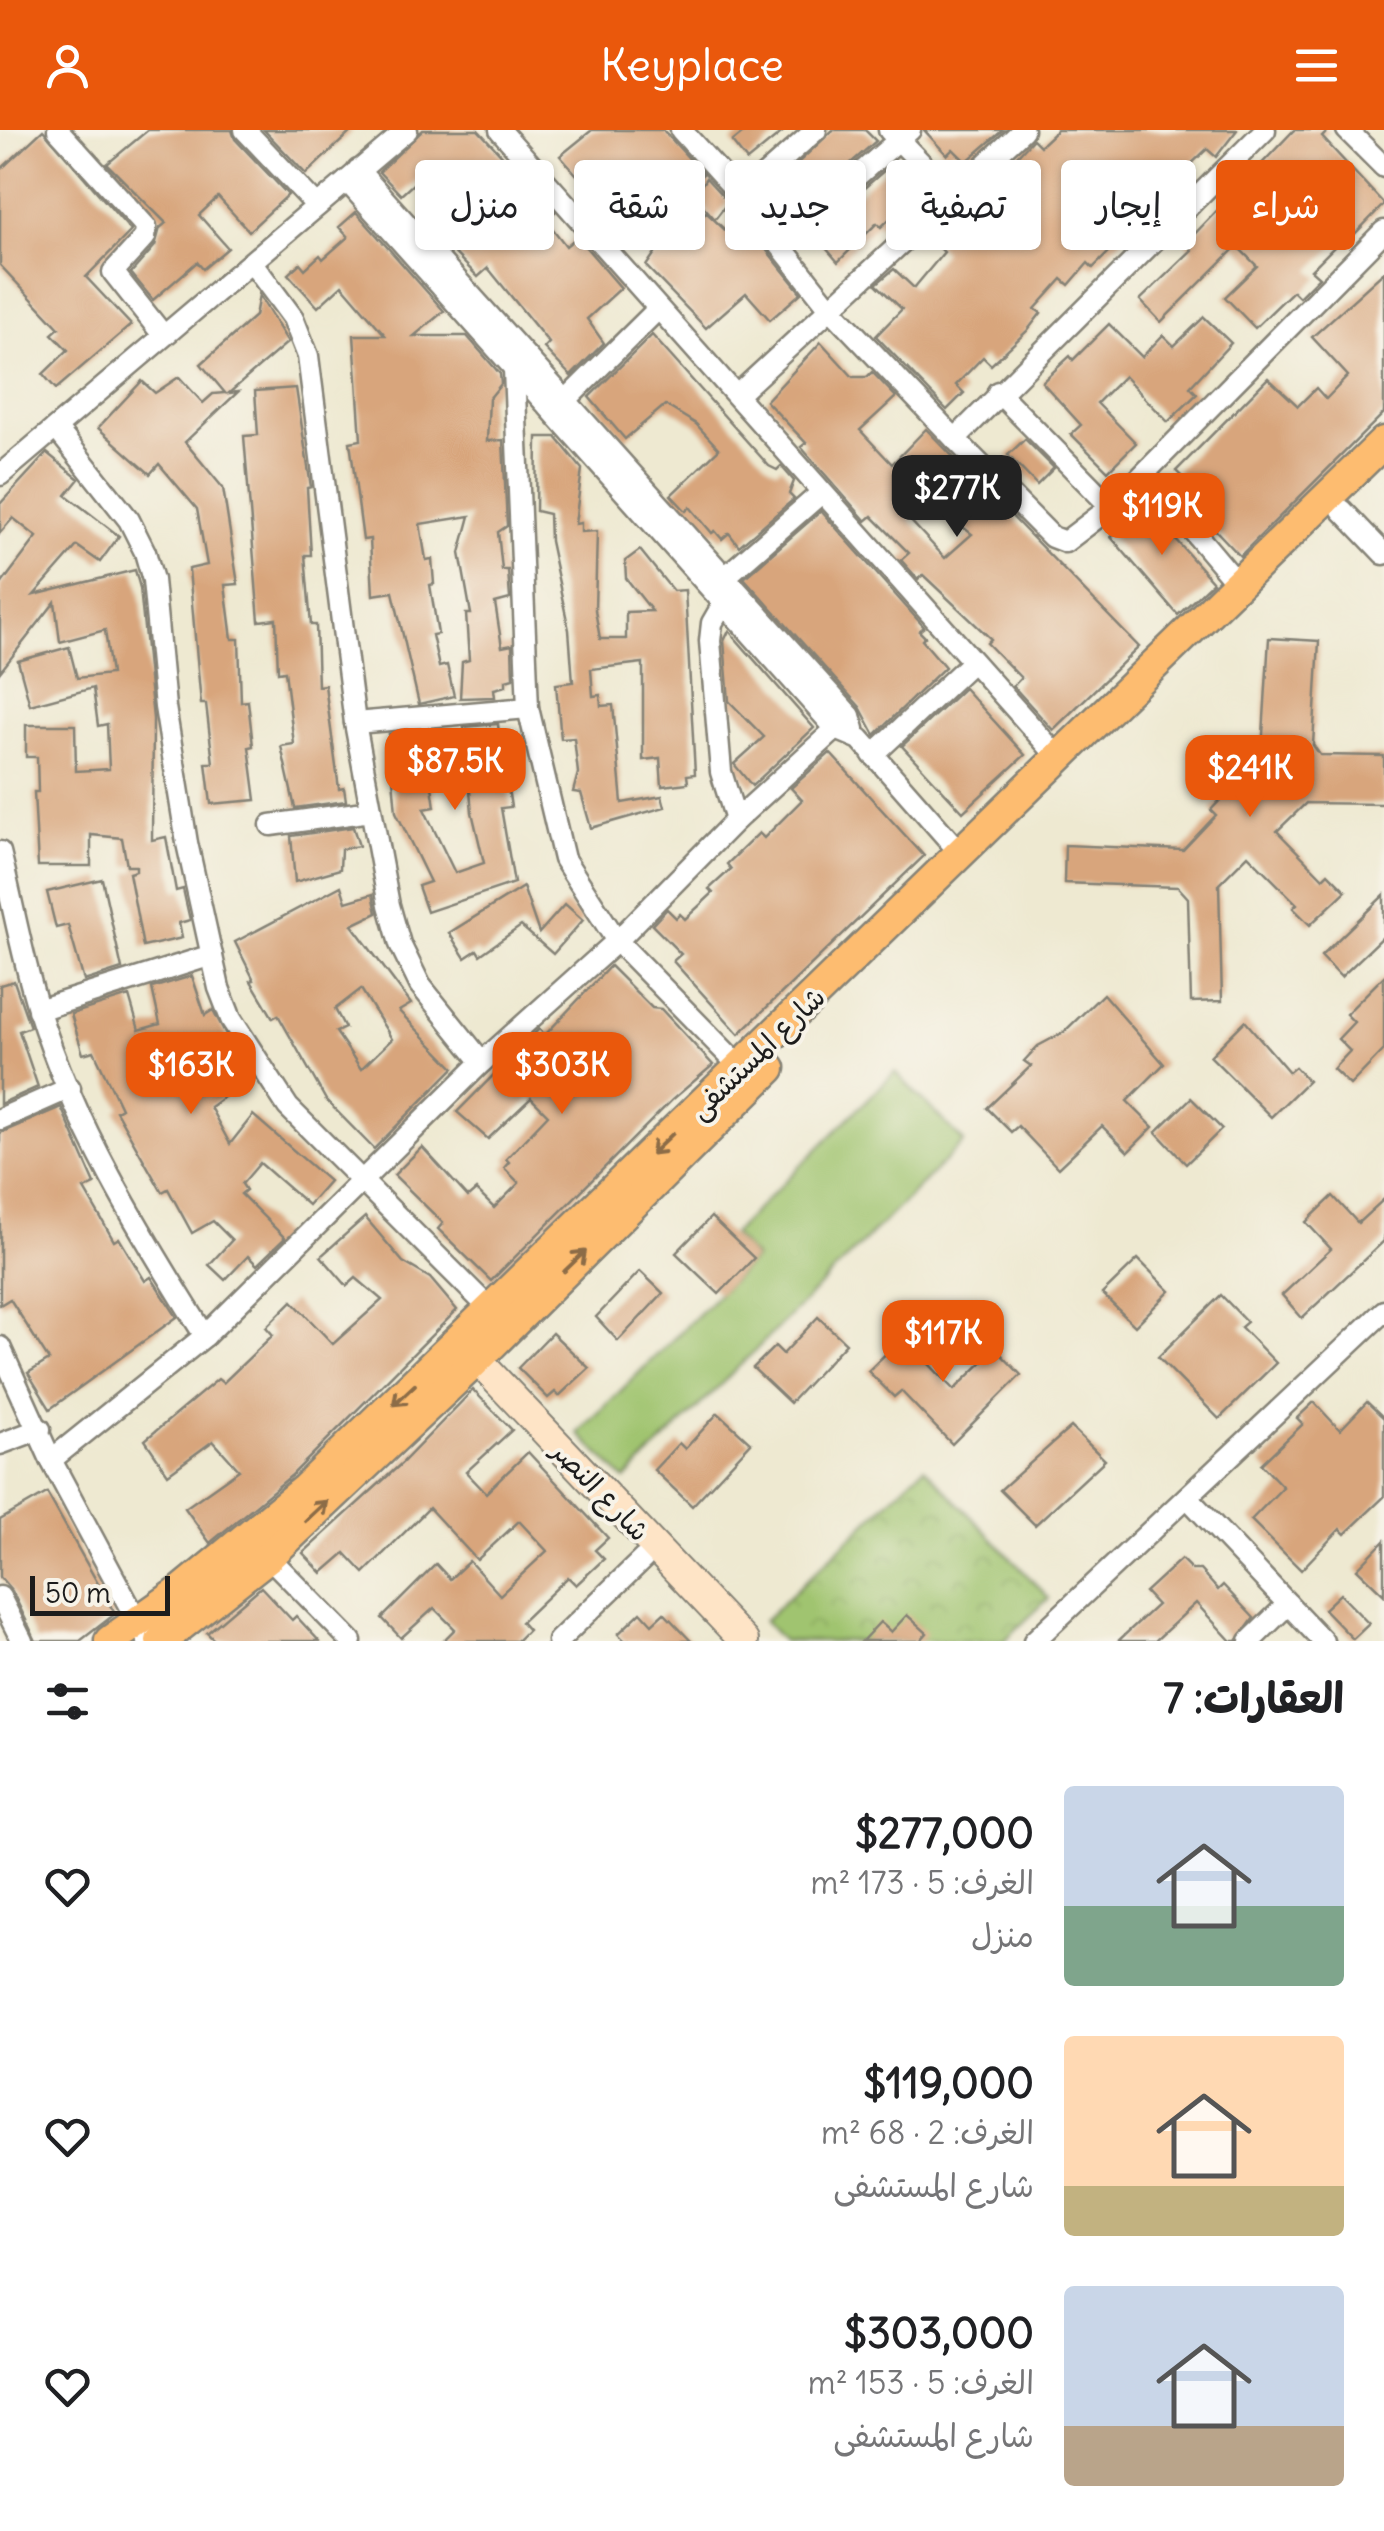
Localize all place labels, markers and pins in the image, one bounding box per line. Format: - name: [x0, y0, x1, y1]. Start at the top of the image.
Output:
- pin: $277K: [887, 455, 1027, 540]
- pin: $119K: [1092, 473, 1232, 558]
- pin: $87.5K: [374, 728, 536, 813]
- pin: $241K: [1180, 735, 1320, 820]
- pin: $163K: [121, 1032, 261, 1117]
- pin: $303K: [492, 1032, 632, 1117]
- pin: $117K: [873, 1300, 1013, 1385]

